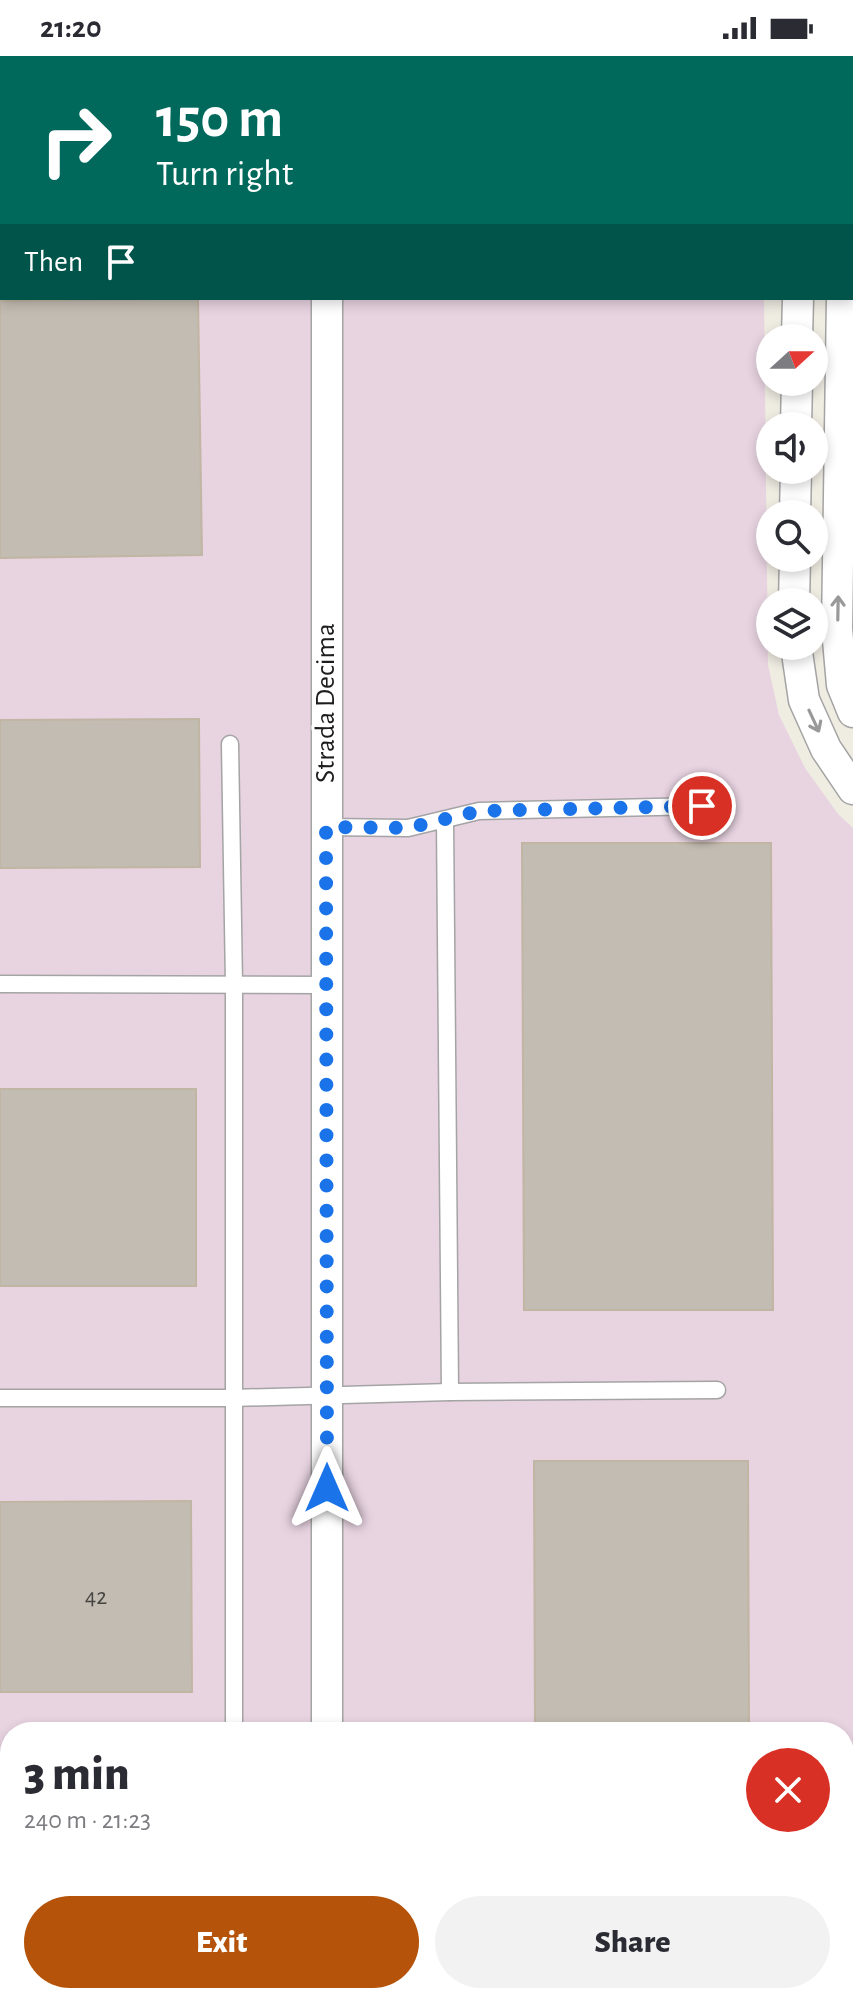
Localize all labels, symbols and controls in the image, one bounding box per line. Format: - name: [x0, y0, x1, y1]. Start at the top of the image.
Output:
- text: 21:20: [40, 13, 102, 43]
- icon: right: [24, 88, 128, 192]
- text: 150 m: [156, 91, 283, 147]
- text: Turn right: [156, 156, 293, 192]
- icon: arrive: [99, 240, 143, 284]
- text: Then: [24, 247, 83, 277]
- north arrow: [756, 324, 828, 396]
- map controls: [756, 324, 828, 660]
- button: sound: [756, 412, 828, 484]
- button: search: [756, 500, 828, 572]
- button: layers: [756, 588, 828, 660]
- one-way arrow: [830, 595, 845, 622]
- street label: Strada Decima: [312, 623, 340, 783]
- one-way arrow: [807, 709, 822, 733]
- pin: [668, 772, 736, 840]
- icon: arrive: [680, 784, 724, 828]
- position arrow: [285, 1446, 369, 1530]
- house number: 42: [85, 1585, 107, 1609]
- button: close: [746, 1748, 830, 1832]
- text: 3 min: [24, 1751, 130, 1799]
- text: 240 m · 21:23: [24, 1807, 151, 1833]
- button: Exit: [24, 1896, 419, 1988]
- button: Share: [435, 1896, 830, 1988]

